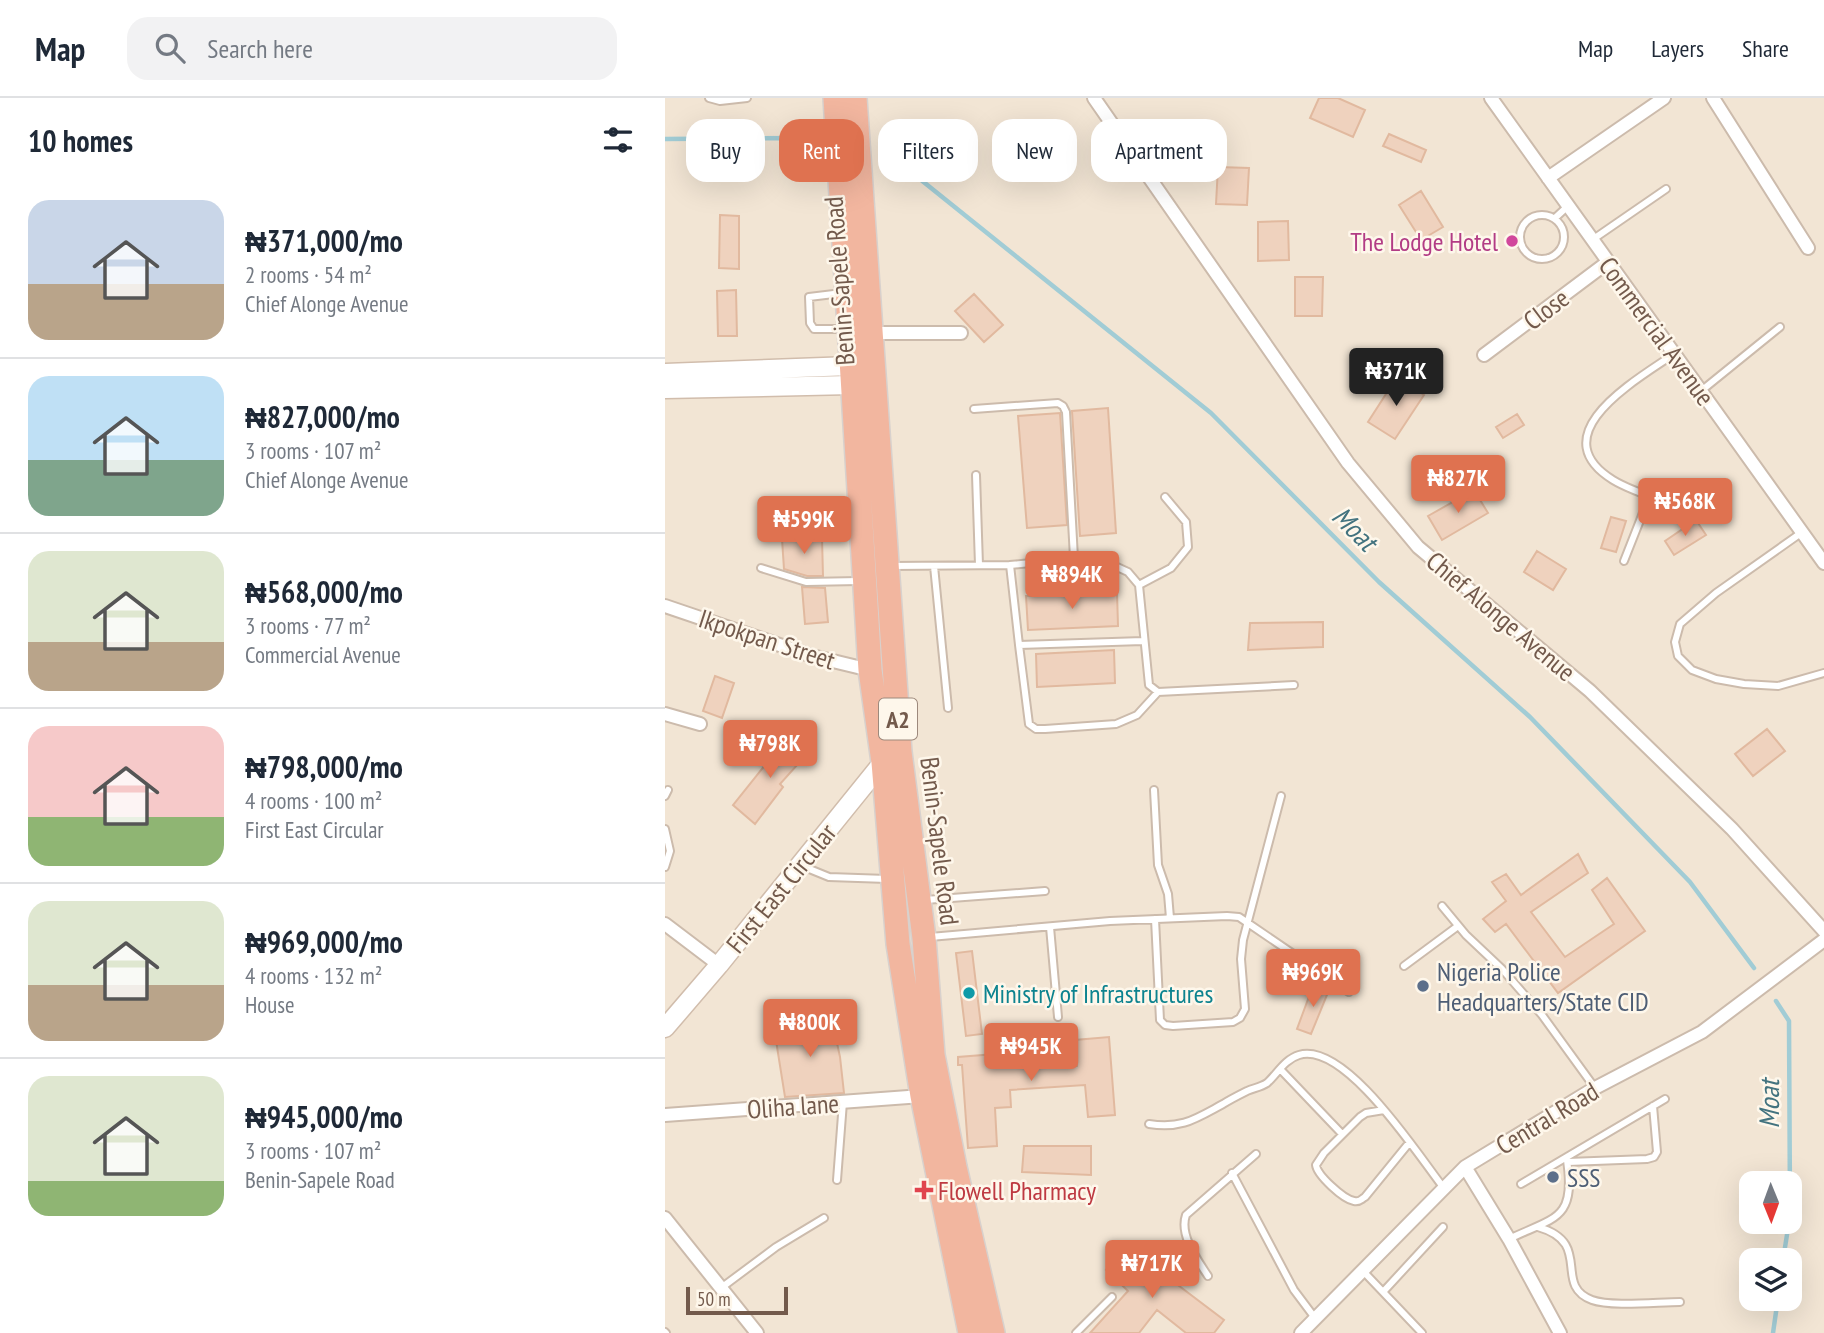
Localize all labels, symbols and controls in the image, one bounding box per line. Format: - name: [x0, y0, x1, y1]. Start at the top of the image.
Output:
- search box: [127, 17, 617, 80]
- text: Map: [35, 27, 85, 70]
- icon: search: [151, 29, 189, 67]
- text: Search here: [207, 32, 313, 65]
- text: Map: [1578, 33, 1613, 64]
- text: Layers: [1651, 33, 1704, 64]
- text: Share: [1742, 33, 1789, 64]
- chip: Buy: [686, 119, 765, 182]
- chip: Rent: [779, 119, 864, 182]
- chip: Filters: [878, 119, 978, 182]
- chip: New: [992, 119, 1077, 182]
- chip: Apartment: [1091, 119, 1227, 182]
- text: 10 homes: [28, 121, 133, 160]
- icon: filters: [599, 121, 637, 159]
- street label: Benin-Sapele Road: [817, 195, 861, 367]
- text: ₦371,000/mo: [245, 221, 403, 260]
- place label: The Lodge Hotel: [1350, 225, 1498, 258]
- icon: home: [84, 228, 168, 312]
- marker: The Lodge Hotel: [1504, 233, 1520, 249]
- street label: Commercial Avenue: [1592, 250, 1722, 412]
- text: 2 rooms · 54 m²: [245, 260, 372, 289]
- street label: Close: [1517, 281, 1575, 337]
- text: Chief Alonge Avenue: [245, 289, 408, 318]
- pin: ₦371K: [1347, 348, 1445, 408]
- text: ₦371K: [1365, 356, 1427, 385]
- text: ₦827,000/mo: [245, 397, 400, 436]
- icon: home: [84, 404, 168, 488]
- text: 3 rooms · 107 m²: [245, 436, 381, 465]
- pin: ₦827K: [1409, 456, 1507, 515]
- text: ₦827K: [1427, 463, 1489, 492]
- text: Chief Alonge Avenue: [245, 465, 408, 494]
- pin: ₦568K: [1636, 478, 1734, 538]
- text: ₦568K: [1654, 486, 1716, 515]
- pin: ₦599K: [755, 496, 853, 556]
- water label: Moat: [1325, 498, 1388, 561]
- text: ₦599K: [773, 504, 835, 533]
- street label: Chief Alonge Avenue: [1420, 544, 1582, 688]
- pin: ₦894K: [1023, 552, 1121, 611]
- text: ₦894K: [1041, 559, 1103, 588]
- text: ₦568,000/mo: [245, 572, 403, 611]
- icon: home: [84, 579, 168, 663]
- street label: Ikpokpan Street: [695, 601, 839, 677]
- text: 3 rooms · 77 m²: [245, 611, 371, 640]
- text: Commercial Avenue: [245, 640, 401, 669]
- road number: A2: [879, 698, 917, 740]
- pin: ₦798K: [721, 720, 819, 780]
- text: ₦798K: [739, 728, 801, 757]
- text: ₦798,000/mo: [245, 747, 403, 786]
- icon: home: [84, 754, 168, 838]
- street label: Benin-Sapele Road: [913, 755, 967, 927]
- text: 4 rooms · 100 m²: [245, 786, 382, 815]
- text: First East Circular: [245, 815, 384, 844]
- street label: First East Circular: [719, 817, 843, 959]
- text: ₦969,000/mo: [245, 922, 403, 961]
- icon: home: [84, 929, 168, 1013]
- pin: ₦969K: [1264, 950, 1362, 1009]
- place label: Nigeria Police Headquarters/State CID: [1437, 955, 1649, 1018]
- text: ₦969K: [1282, 957, 1344, 986]
- text: 4 rooms · 132 m²: [245, 961, 382, 990]
- place label: Ministry of Infrastructures: [983, 977, 1213, 1010]
- marker: Nigeria Police Headquarters/State CID: [1415, 978, 1431, 994]
- marker: Ministry of Infrastructures: [961, 985, 977, 1001]
- text: House: [245, 990, 295, 1019]
- pin: ₦800K: [761, 1000, 859, 1059]
- text: ₦800K: [779, 1007, 841, 1036]
- pin: ₦945K: [982, 1024, 1080, 1083]
- text: ₦945K: [1000, 1031, 1062, 1060]
- street label: Central Road: [1490, 1075, 1604, 1161]
- water label: Moat: [1750, 1076, 1787, 1128]
- street label: Oliha lane: [746, 1086, 840, 1126]
- text: ₦945,000/mo: [245, 1097, 403, 1136]
- icon: home: [84, 1104, 168, 1188]
- text: 3 rooms · 107 m²: [245, 1136, 381, 1165]
- place label: SSS: [1567, 1161, 1600, 1194]
- text: Benin-Sapele Road: [245, 1165, 395, 1194]
- marker: SSS: [1545, 1169, 1561, 1185]
- north arrow: [1739, 1171, 1803, 1234]
- map controls: [1739, 1171, 1802, 1311]
- place label: Flowell Pharmacy: [938, 1174, 1096, 1207]
- marker: Flowell Pharmacy: [916, 1182, 932, 1198]
- pin: ₦717K: [1103, 1240, 1201, 1300]
- text: ₦717K: [1121, 1248, 1183, 1277]
- button: layers: [1739, 1248, 1802, 1311]
- scale bar: [686, 1284, 787, 1316]
- text: 50 m: [697, 1287, 731, 1311]

